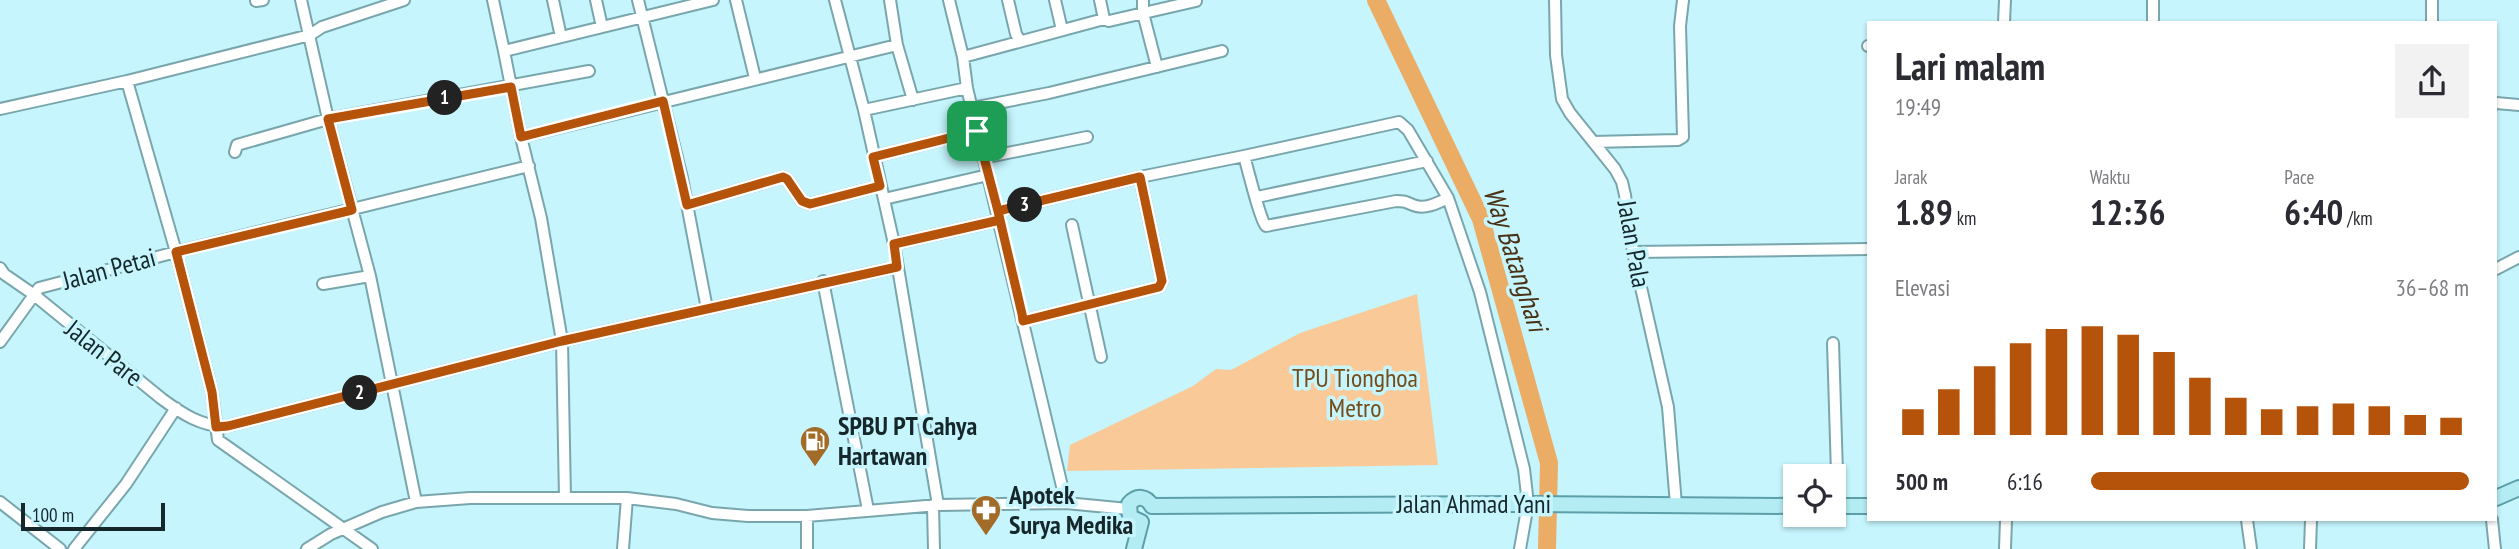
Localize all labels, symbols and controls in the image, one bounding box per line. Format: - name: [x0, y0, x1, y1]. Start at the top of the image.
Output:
- text: Lari malam: [1895, 41, 2045, 90]
- button: share: [2395, 44, 2469, 118]
- pin: 1: [428, 80, 462, 116]
- text: 1: [440, 85, 449, 109]
- text: 19:49: [1895, 92, 1941, 121]
- pin: [947, 101, 1007, 161]
- icon: arrive: [958, 112, 996, 150]
- text: Jarak: [1895, 165, 1927, 189]
- text: Waktu: [2090, 165, 2130, 189]
- text: Pace: [2284, 165, 2314, 189]
- water label: Way Batanghari: [1476, 182, 1558, 339]
- pin: 3: [1007, 188, 1042, 222]
- text: 1.89: [1895, 189, 1953, 235]
- text: 12:36: [2090, 189, 2165, 235]
- text: 6:40: [2284, 189, 2343, 235]
- text: 3: [1020, 192, 1029, 216]
- street label: Jalan Pala: [1610, 197, 1658, 290]
- text: km: [1953, 206, 1976, 230]
- text: /km: [2343, 206, 2373, 230]
- street label: Jalan Petai: [58, 240, 159, 297]
- text: Elevasi: [1895, 273, 1950, 302]
- text: 36–68 m: [2396, 273, 2469, 302]
- street label: Jalan Pare: [58, 311, 150, 393]
- park label: TPU Tionghoa Metro: [1292, 361, 1418, 424]
- pin: 2: [342, 376, 378, 410]
- text: 2: [355, 380, 364, 404]
- place label: SPBU PT Cahya Hartawan: [838, 409, 977, 472]
- fuel station icon: SPBU PT Cahya Hartawan: [798, 424, 832, 468]
- map controls: [1783, 464, 1846, 527]
- button: locate: [1783, 464, 1846, 527]
- text: 500 m: [1895, 467, 1948, 496]
- text: 6:16: [2007, 467, 2043, 496]
- place label: Apotek Surya Medika: [1008, 478, 1133, 541]
- street label: Jalan Ahmad Yani: [1396, 487, 1551, 520]
- pharmacy icon: Apotek Surya Medika: [969, 493, 1003, 537]
- scale bar: [21, 500, 164, 532]
- text: 100 m: [32, 503, 74, 527]

